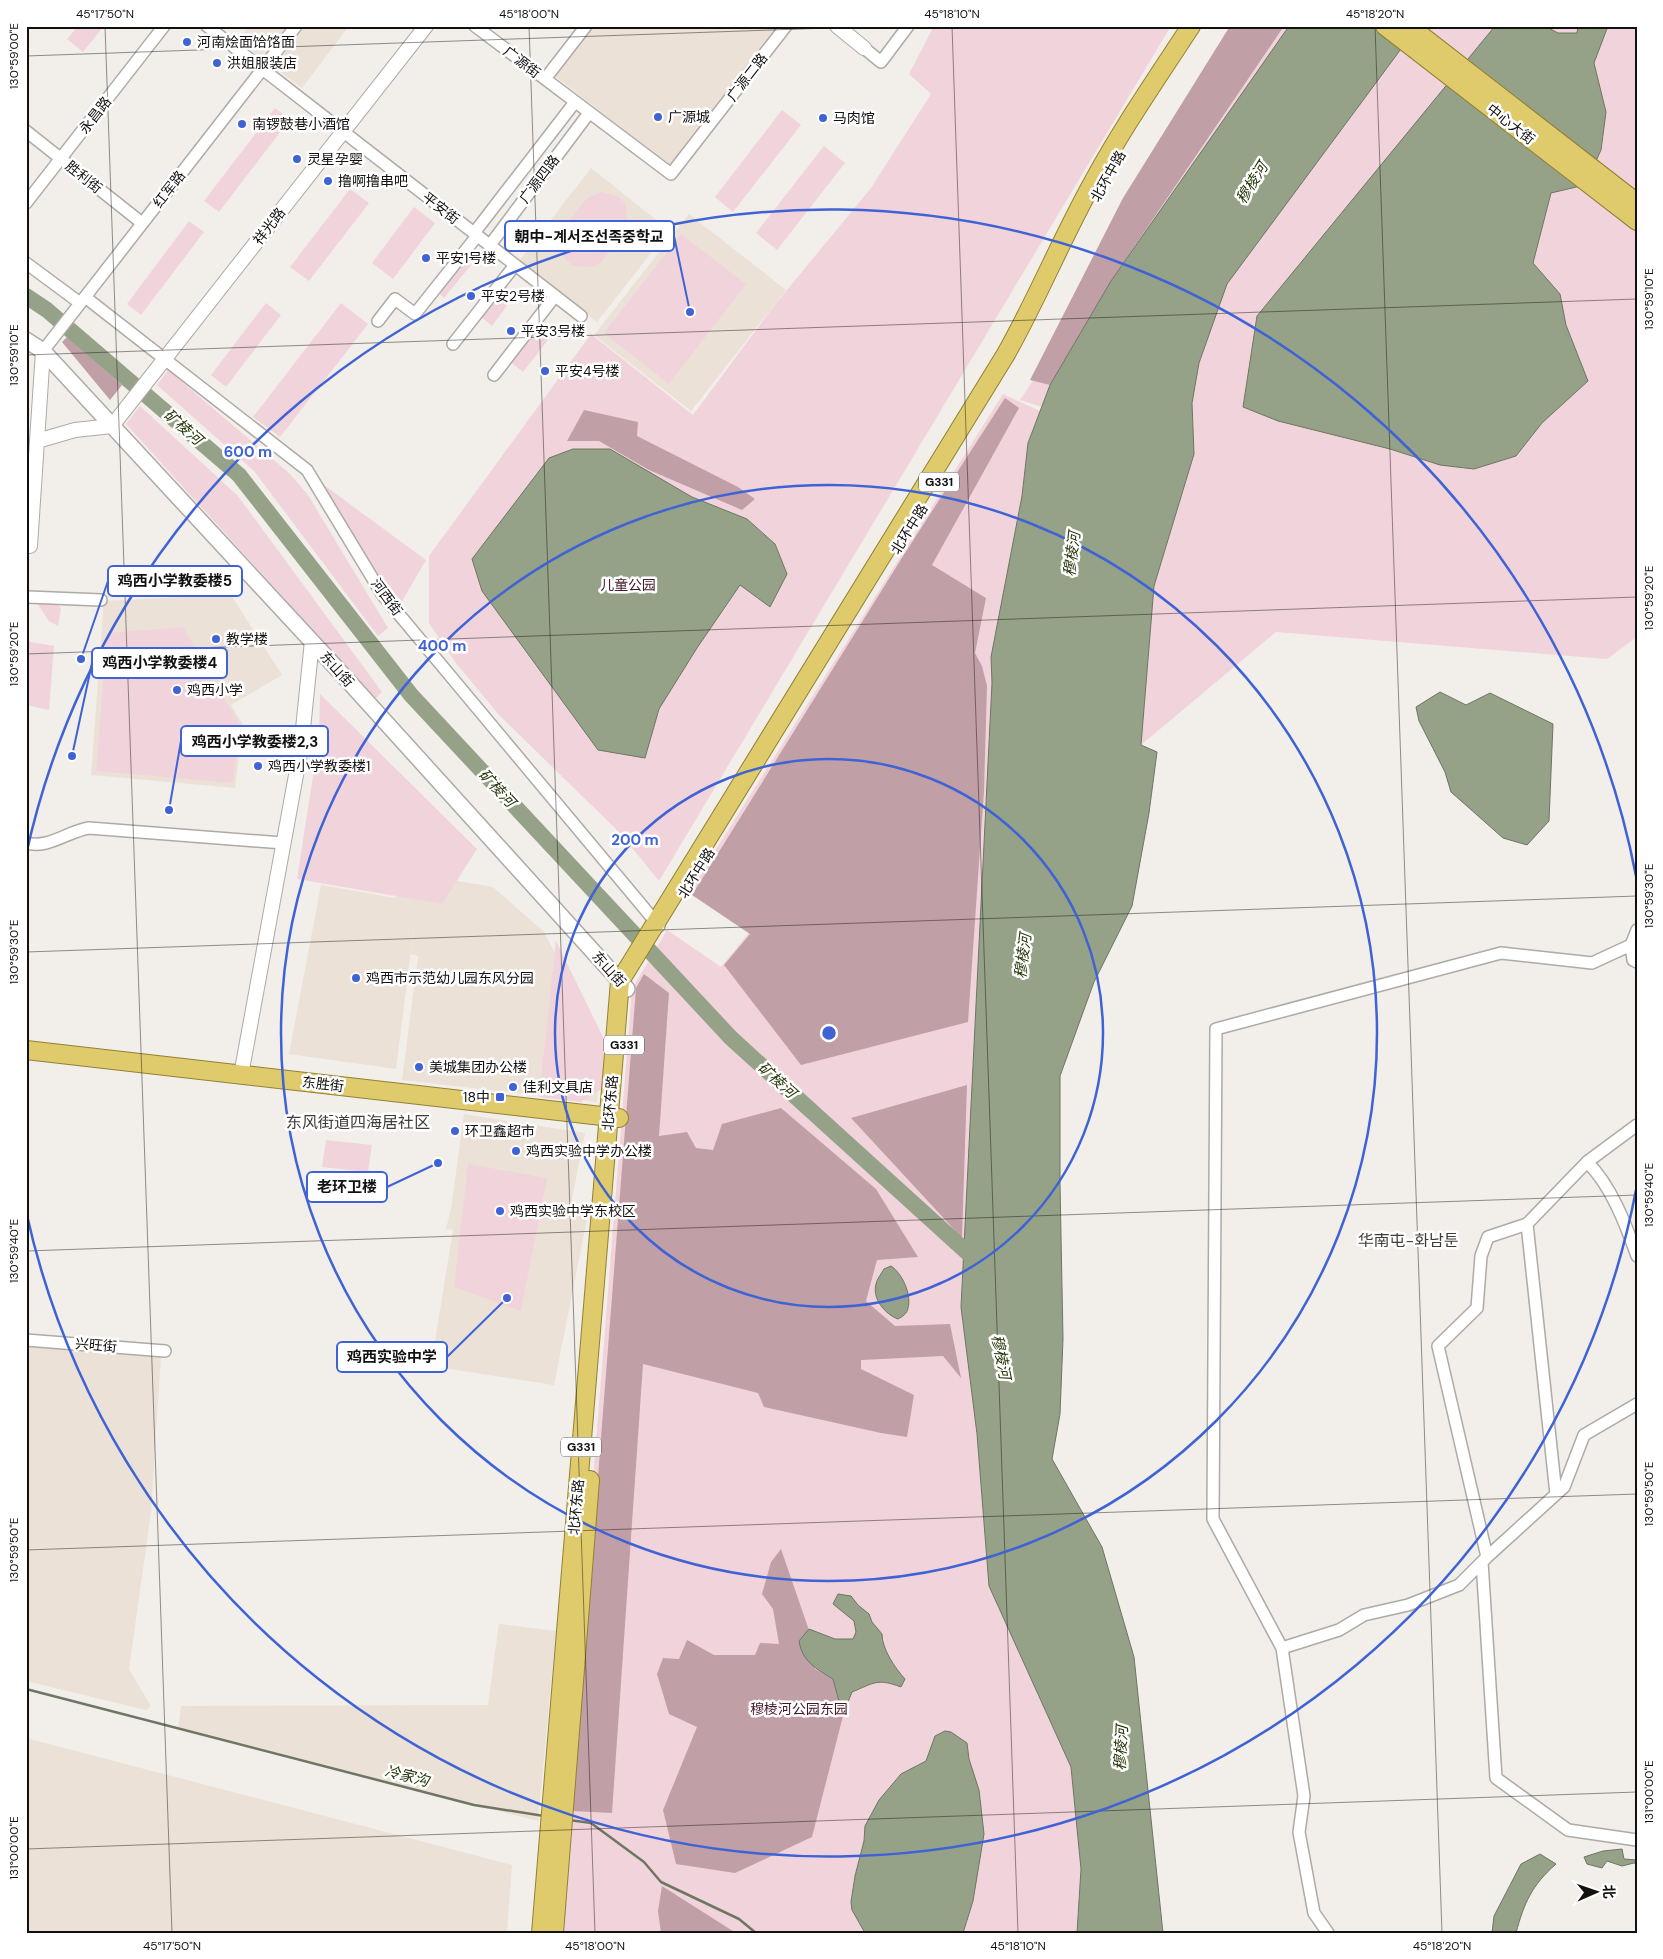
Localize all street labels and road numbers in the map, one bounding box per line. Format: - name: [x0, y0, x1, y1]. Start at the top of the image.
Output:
- street label: 广源街: [500, 42, 544, 82]
- street label: 广源二路: [723, 49, 771, 105]
- street label: 永昌路: [75, 93, 115, 137]
- street label: 中心大街: [1483, 100, 1539, 148]
- street label: 北环中路: [1087, 147, 1129, 205]
- street label: 广源四路: [515, 151, 563, 207]
- street label: 胜利街: [62, 157, 106, 197]
- street label: 红军路: [149, 167, 189, 211]
- street label: 平安街: [419, 188, 463, 228]
- street label: 祥光路: [249, 204, 289, 248]
- road number: G331: [919, 472, 959, 492]
- street label: 北环中路: [887, 500, 931, 558]
- street label: 河西街: [367, 575, 407, 619]
- street label: 东山街: [316, 647, 358, 691]
- street label: 北环中路: [674, 844, 718, 902]
- street label: 东山街: [588, 947, 630, 991]
- road number: G331: [604, 1036, 644, 1054]
- street label: 东胜街: [301, 1073, 345, 1095]
- street label: 北环东路: [599, 1074, 621, 1132]
- street label: 兴旺街: [74, 1334, 118, 1356]
- road number: G331: [561, 1438, 601, 1456]
- street label: 北环东路: [565, 1478, 587, 1536]

